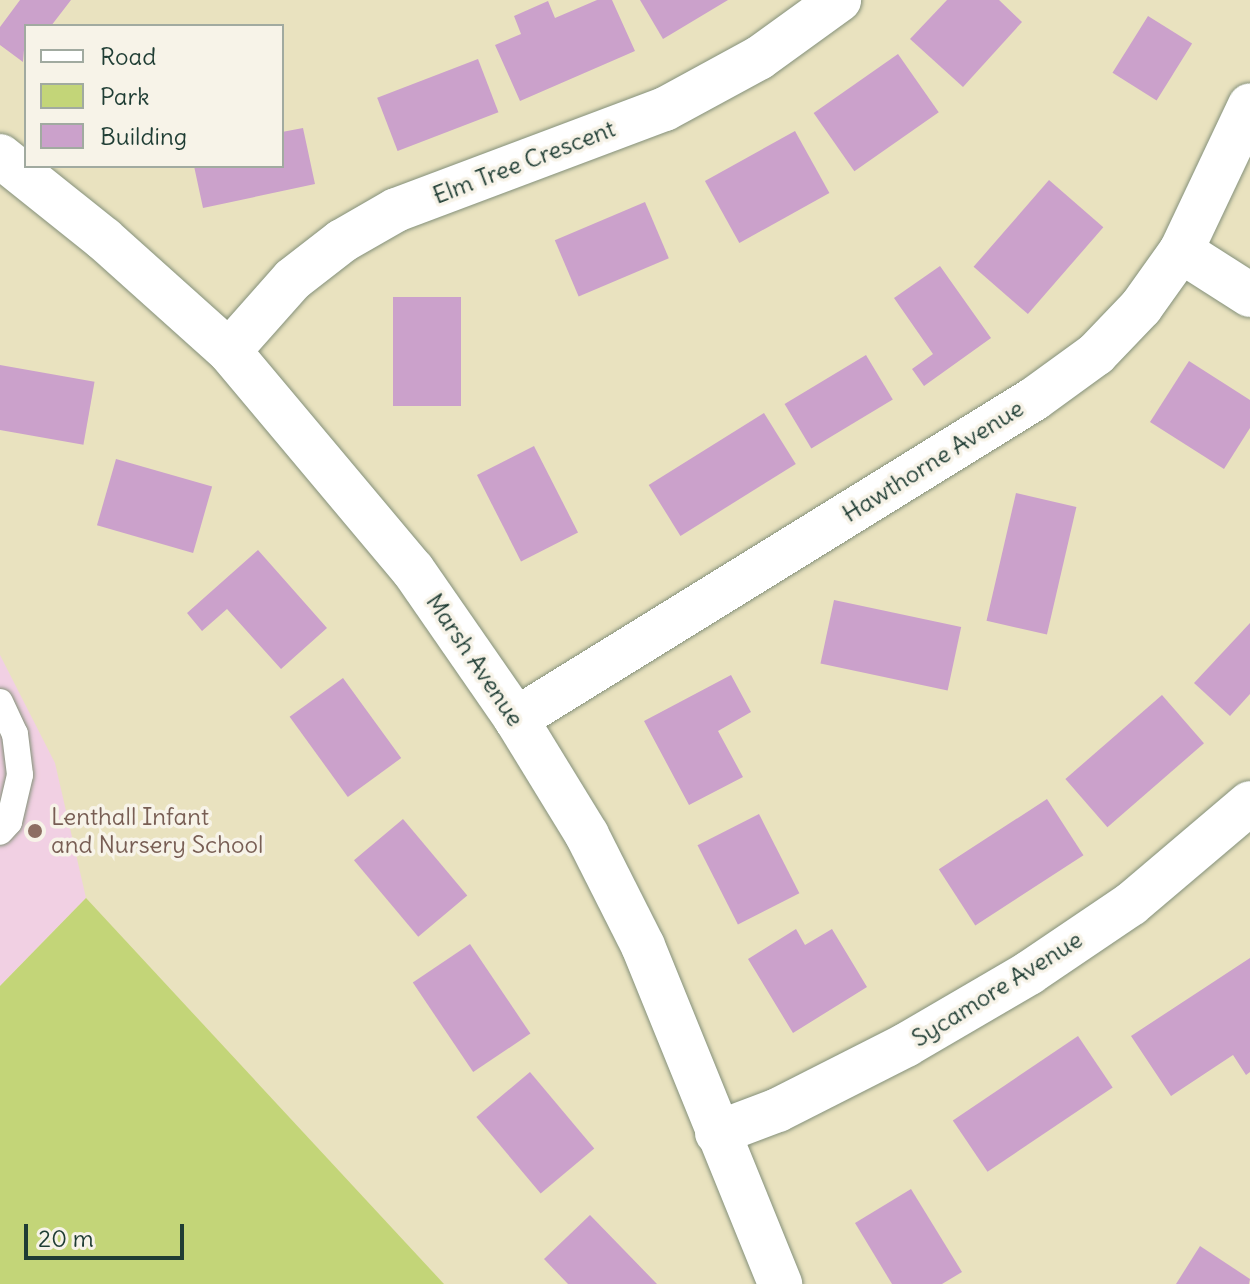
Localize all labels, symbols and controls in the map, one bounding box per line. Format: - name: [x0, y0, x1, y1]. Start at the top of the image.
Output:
- legend: [24, 24, 284, 168]
- text: Road: [100, 41, 156, 71]
- text: Park: [100, 81, 150, 111]
- street label: Elm Tree Crescent: [429, 114, 619, 210]
- text: Building: [100, 121, 187, 151]
- street label: Hawthorne Avenue: [837, 394, 1029, 528]
- street label: Marsh Avenue: [420, 588, 530, 732]
- place label: Lenthall Infant and Nursery School: [51, 803, 263, 859]
- marker: Lenthall Infant and Nursery School: [26, 822, 44, 840]
- street label: Sycamore Avenue: [907, 925, 1087, 1053]
- scale bar: [28, 1208, 188, 1258]
- text: 20 m: [38, 1223, 94, 1253]

